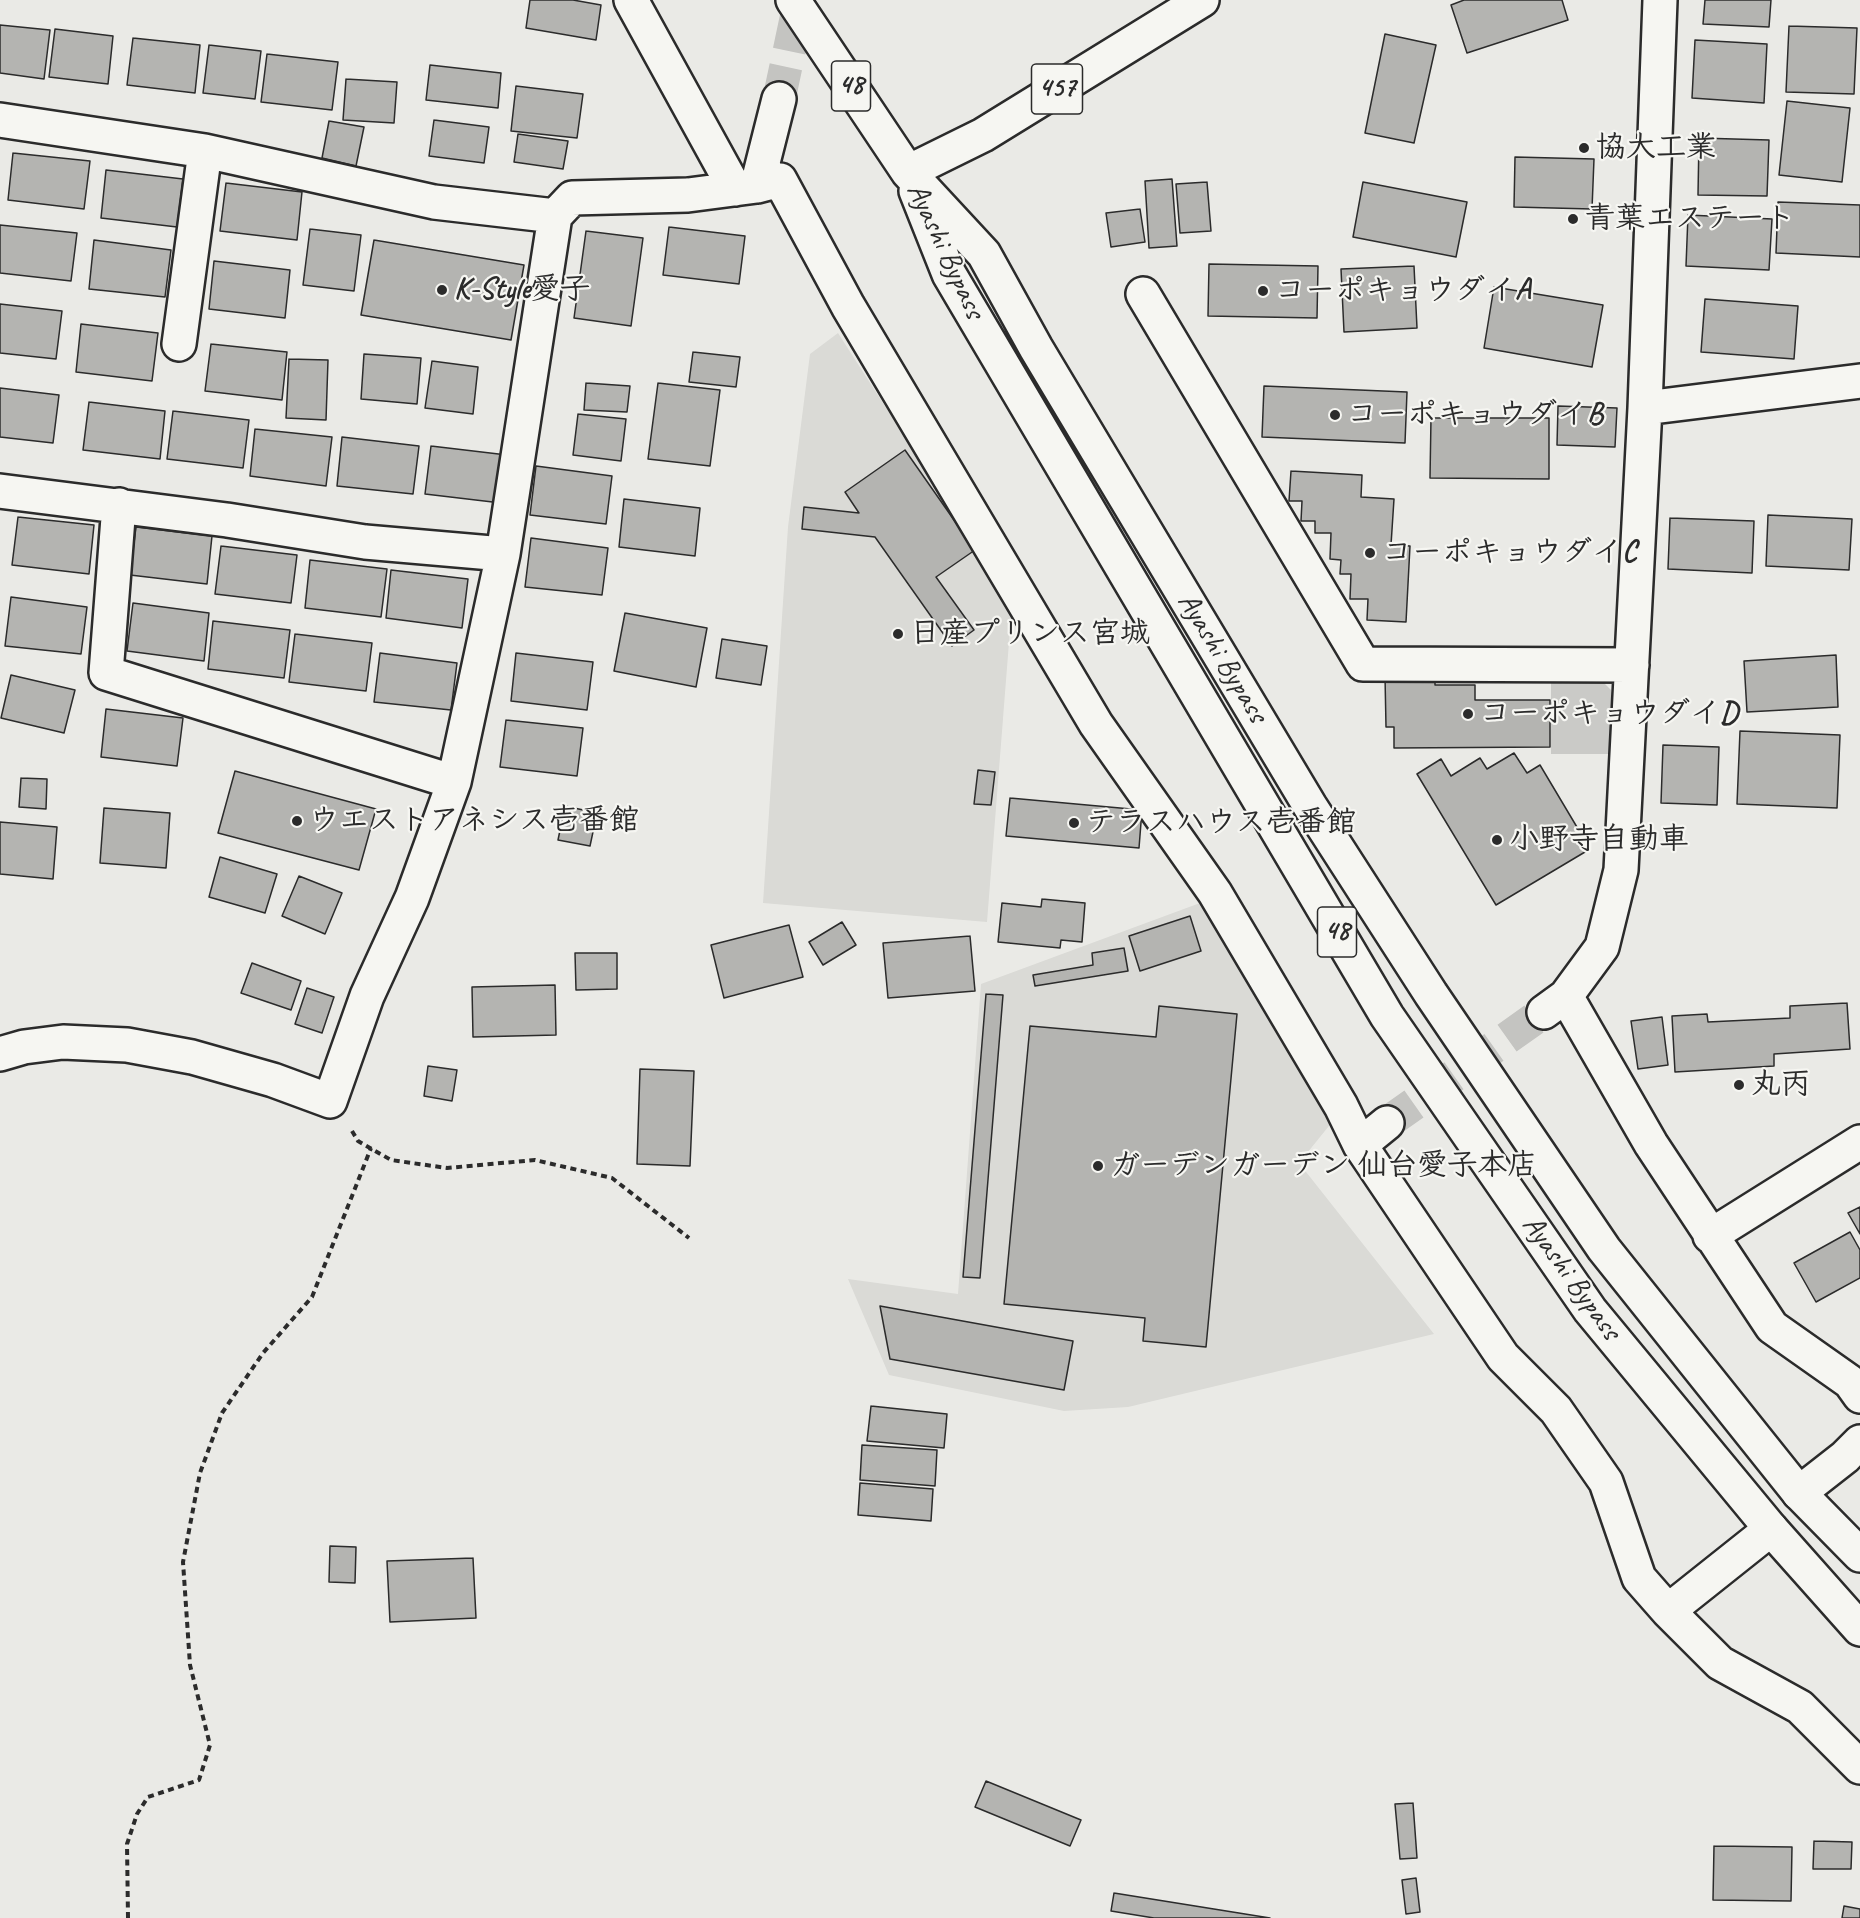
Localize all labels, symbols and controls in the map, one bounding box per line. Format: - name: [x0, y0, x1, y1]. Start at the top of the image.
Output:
- road number: 48: [832, 61, 870, 111]
- road number: 457: [1032, 64, 1082, 114]
- place label: 協大工業: [1596, 130, 1716, 166]
- marker: 協大工業: [1577, 141, 1591, 155]
- street label: Ayashi Bypass: [898, 178, 992, 324]
- place label: 青葉エステート: [1585, 201, 1795, 237]
- marker: 青葉エステート: [1566, 212, 1580, 226]
- place label: K-Style愛子: [454, 272, 590, 308]
- place label: コーポキョウダイA: [1275, 273, 1530, 309]
- marker: K-Style愛子: [435, 283, 449, 297]
- marker: コーポキョウダイA: [1256, 284, 1270, 298]
- place label: コーポキョウダイB: [1347, 397, 1603, 433]
- marker: コーポキョウダイB: [1328, 408, 1342, 422]
- place label: コーポキョウダイC: [1382, 535, 1636, 571]
- marker: コーポキョウダイC: [1363, 546, 1377, 560]
- street label: Ayashi Bypass: [1169, 586, 1275, 730]
- place label: 日産プリンス宮城: [910, 616, 1150, 652]
- marker: 日産プリンス宮城: [891, 627, 905, 641]
- place label: コーポキョウダイD: [1480, 696, 1738, 732]
- marker: コーポキョウダイD: [1461, 707, 1475, 721]
- place label: ウエストアネシス壱番館: [309, 803, 639, 839]
- place label: テラスハウス壱番館: [1086, 805, 1356, 841]
- marker: ウエストアネシス壱番館: [290, 814, 304, 828]
- marker: テラスハウス壱番館: [1067, 816, 1081, 830]
- place label: 小野寺自動車: [1509, 822, 1689, 858]
- marker: 小野寺自動車: [1490, 833, 1504, 847]
- road number: 48: [1318, 907, 1356, 957]
- place label: 丸丙: [1751, 1067, 1811, 1103]
- marker: 丸丙: [1732, 1078, 1746, 1092]
- place label: ガーデンガーデン 仙台愛子本店: [1110, 1148, 1537, 1184]
- marker: ガーデンガーデン 仙台愛子本店: [1091, 1159, 1105, 1173]
- street label: Ayashi Bypass: [1514, 1209, 1628, 1347]

